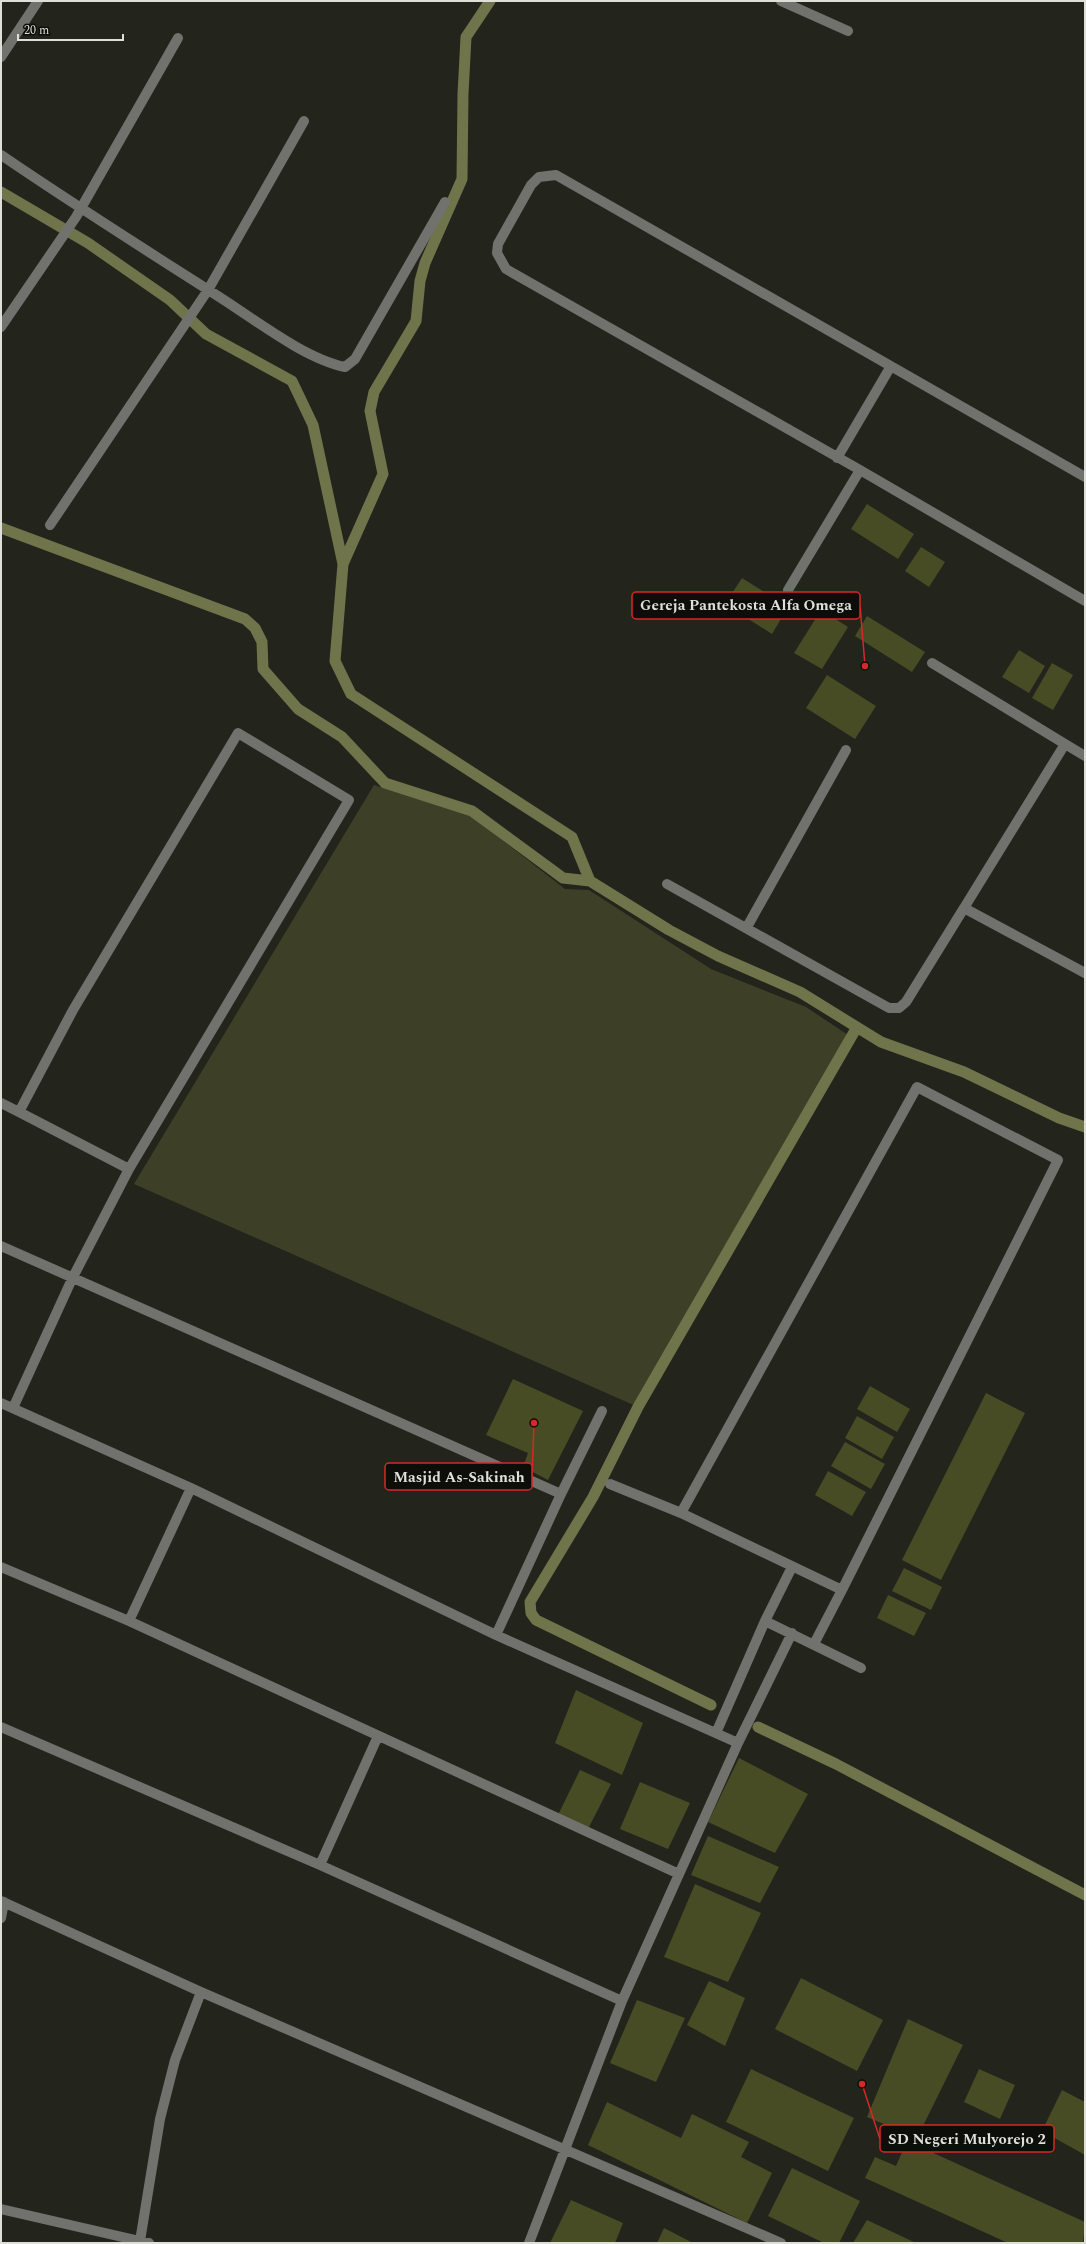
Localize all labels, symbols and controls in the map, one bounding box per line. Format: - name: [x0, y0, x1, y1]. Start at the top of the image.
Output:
- scale bar: [18, 16, 123, 42]
- text: 20 m: [24, 21, 49, 40]
- callout: Gereja Pantekosta Alfa Omega: [632, 592, 860, 619]
- text: Gereja Pantekosta Alfa Omega: [640, 594, 852, 617]
- callout: Masjid As-Sakinah: [385, 1463, 532, 1490]
- text: Masjid As-Sakinah: [393, 1466, 525, 1489]
- callout: SD Negeri Mulyorejo 2: [880, 2125, 1054, 2152]
- text: SD Negeri Mulyorejo 2: [888, 2128, 1046, 2151]

